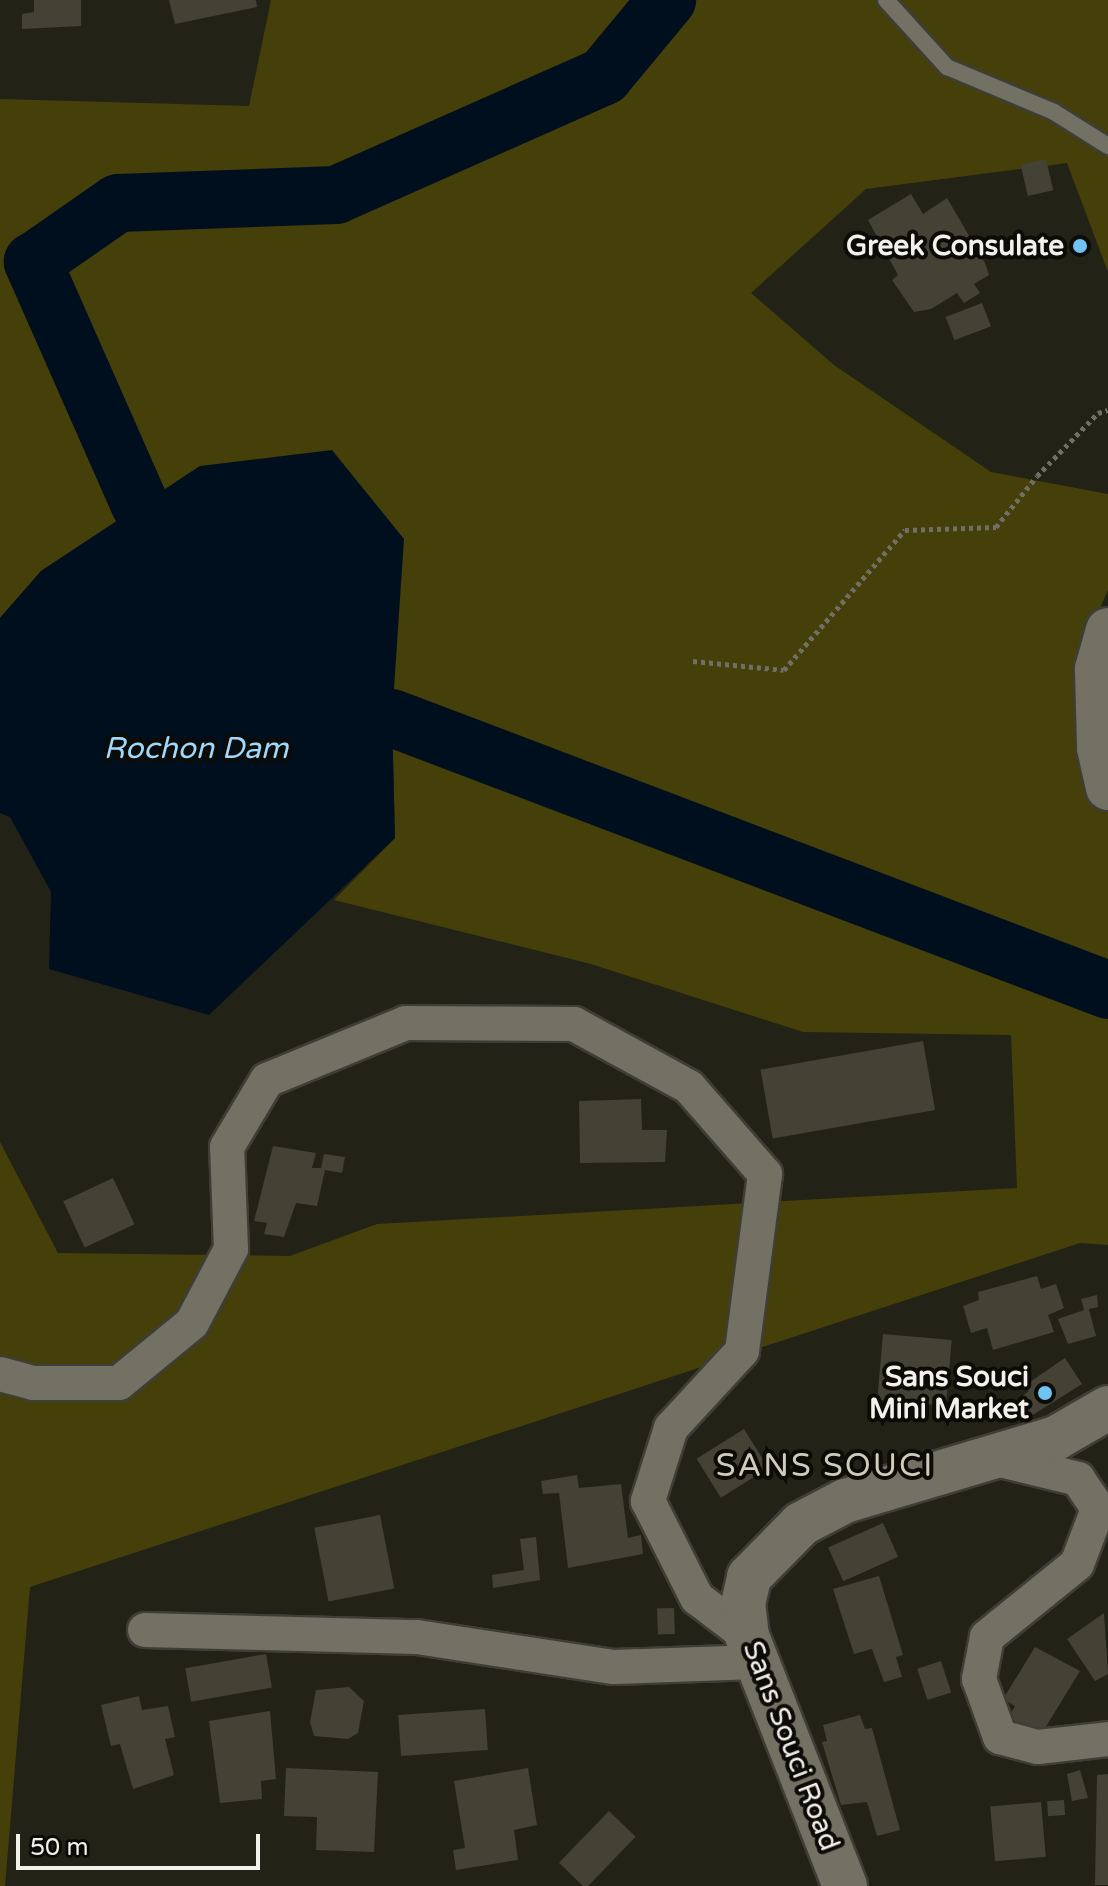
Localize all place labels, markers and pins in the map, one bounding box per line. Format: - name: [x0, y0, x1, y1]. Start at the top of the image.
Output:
- place label: Greek Consulate: [846, 229, 1064, 263]
- marker: Greek Consulate: [1071, 237, 1089, 255]
- place label: Sans Souci Mini Market: [869, 1360, 1029, 1426]
- marker: Sans Souci Mini Market: [1036, 1384, 1054, 1402]

